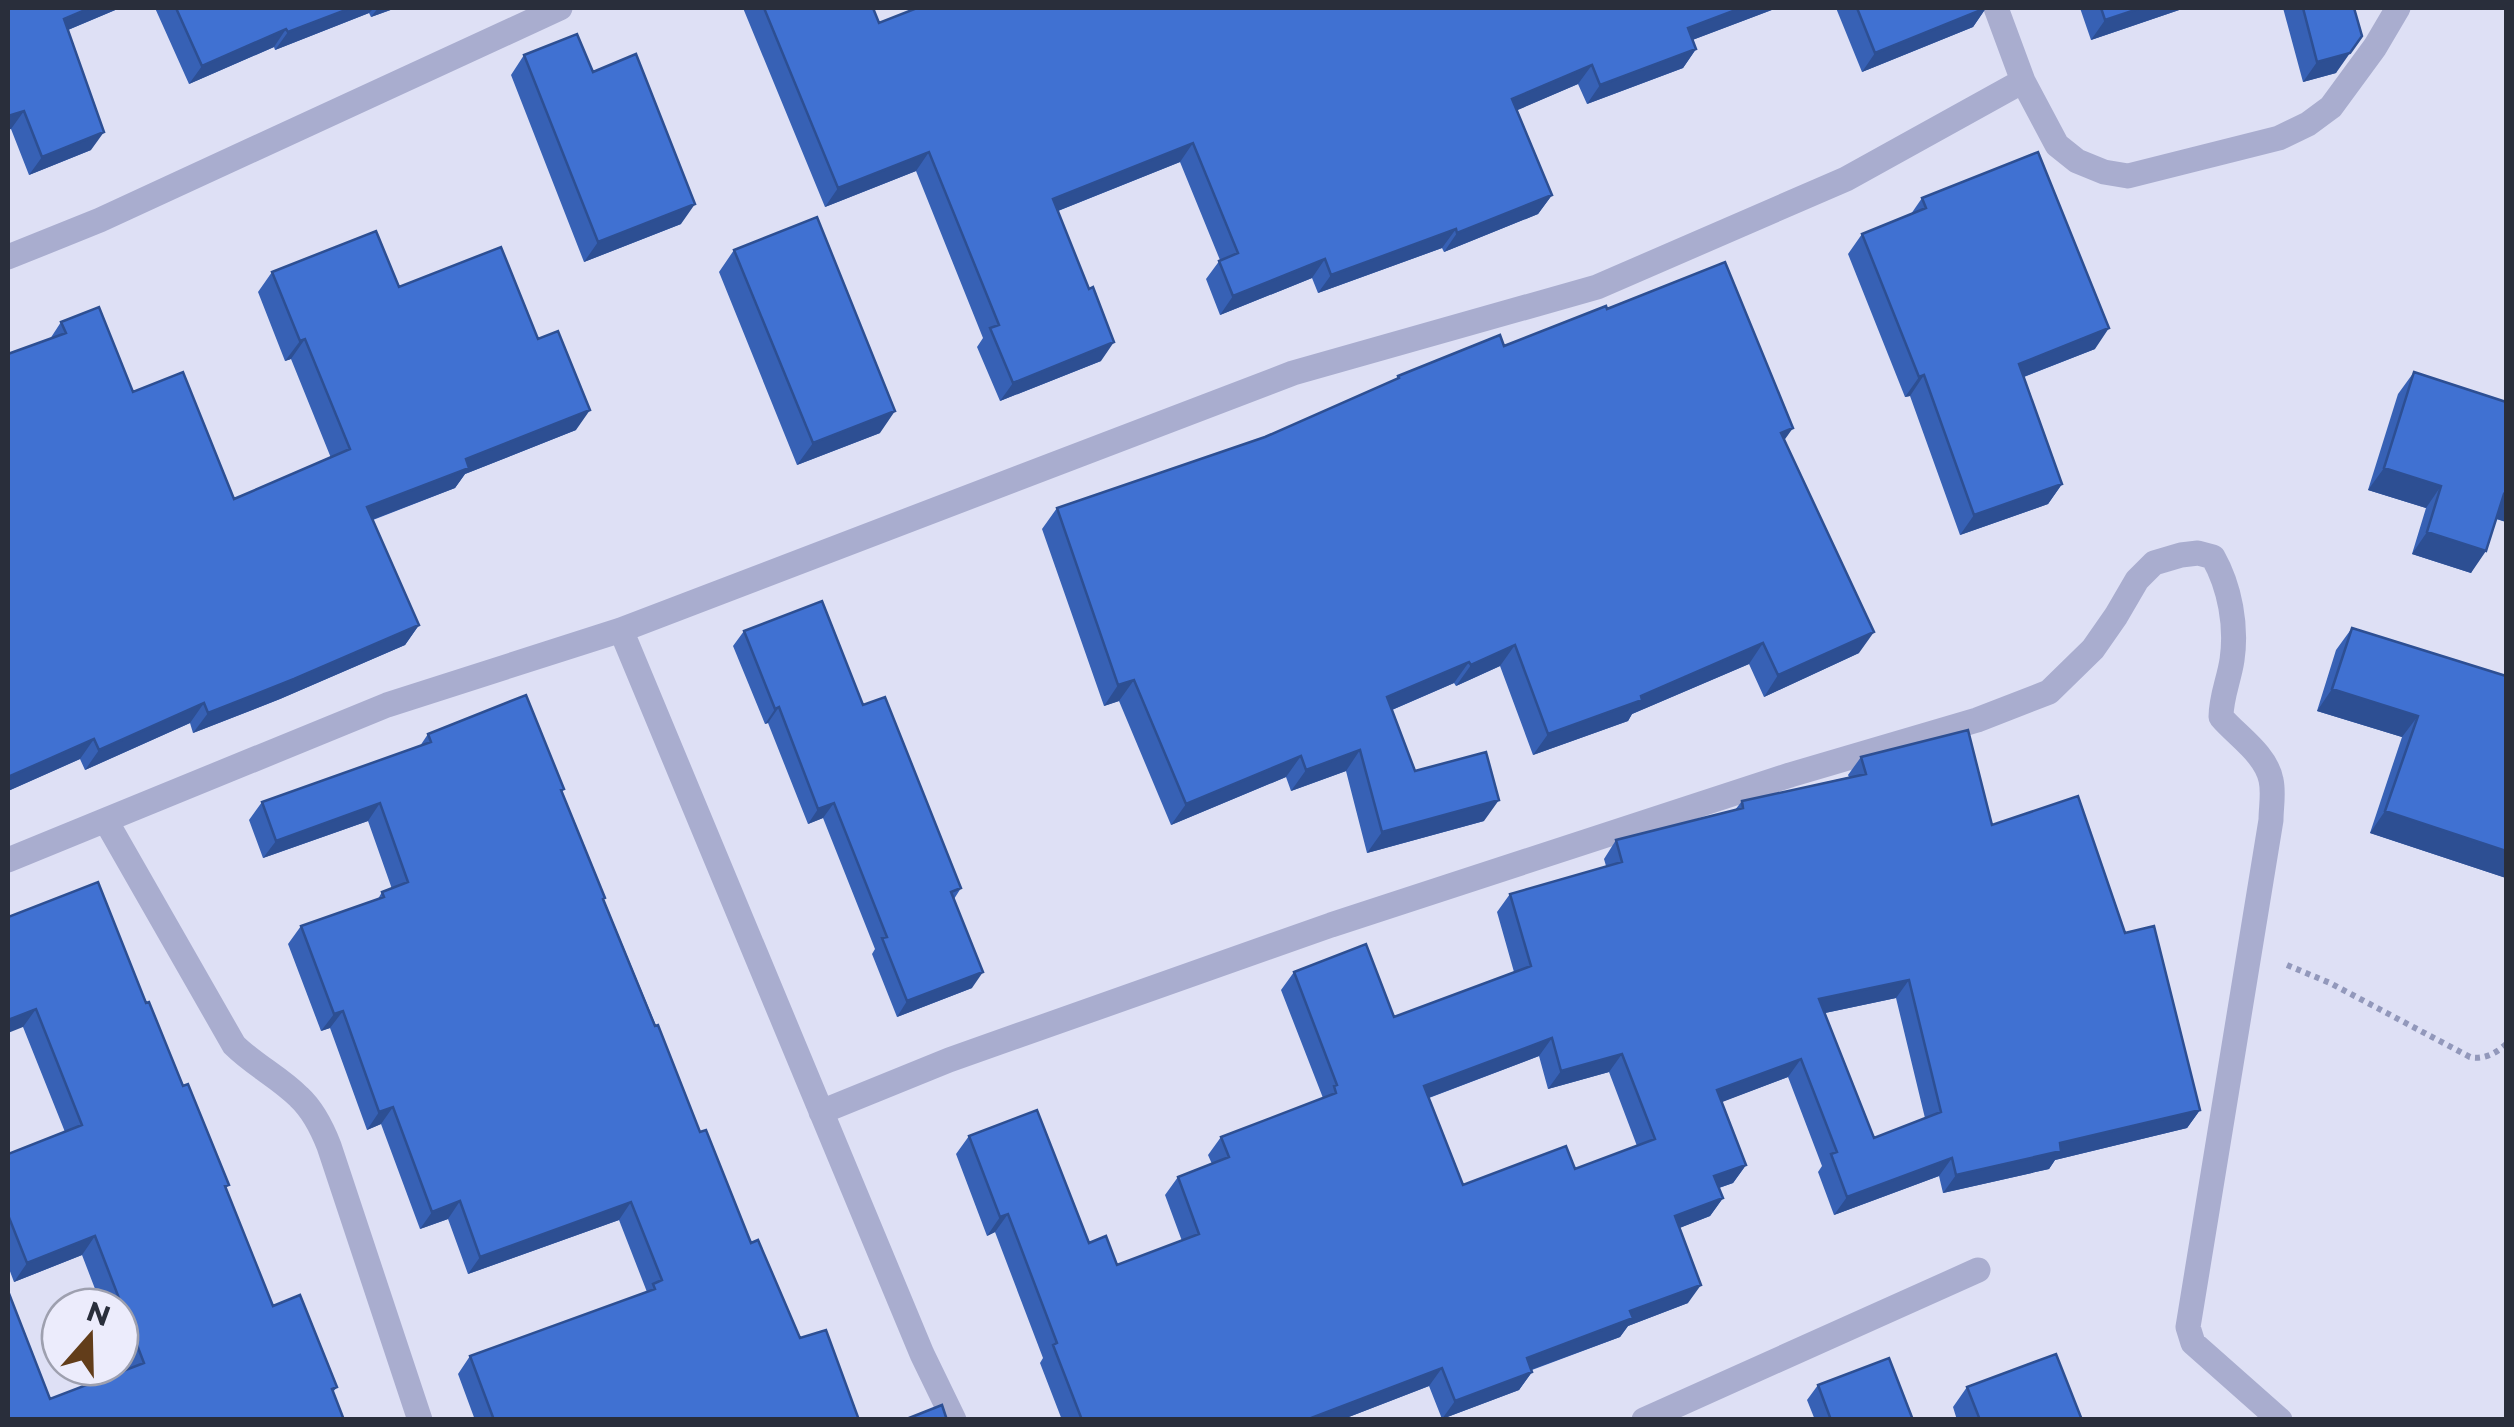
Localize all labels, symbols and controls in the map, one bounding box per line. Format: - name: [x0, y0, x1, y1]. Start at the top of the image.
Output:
- north arrow: [40, 1287, 140, 1387]
- text: N: [82, 1294, 115, 1333]

